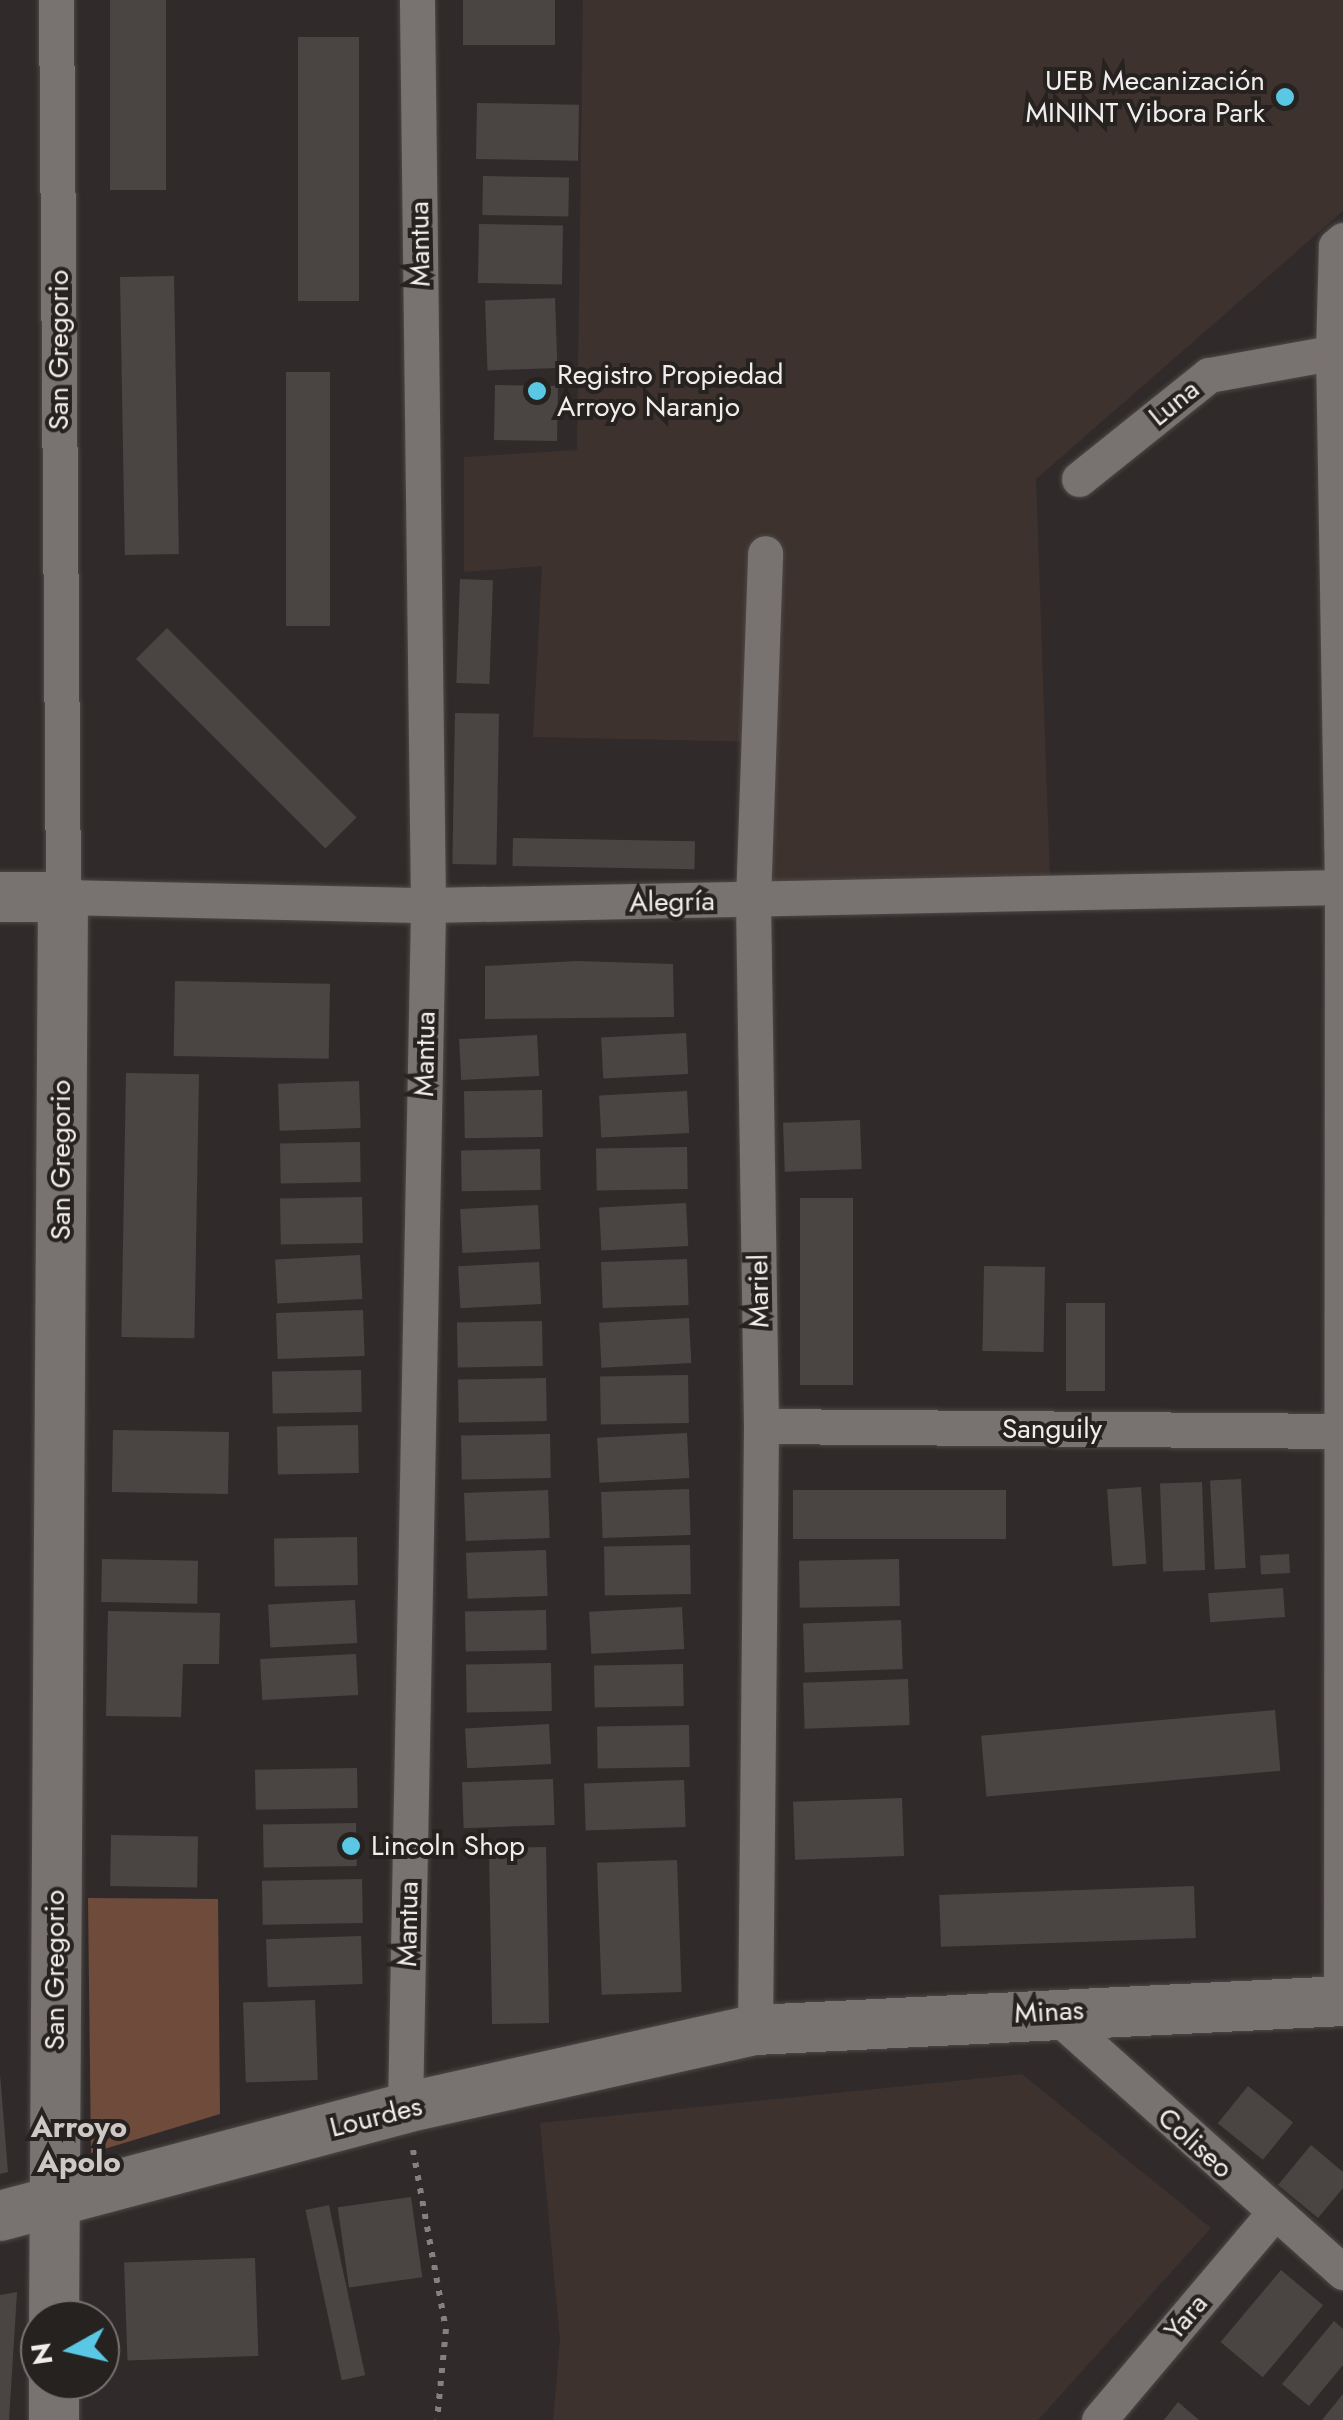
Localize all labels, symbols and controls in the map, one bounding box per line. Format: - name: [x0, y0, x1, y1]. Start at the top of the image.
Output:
- place label: UEB Mecanización MININT Vibora Park: [1025, 64, 1265, 130]
- marker: UEB Mecanización MININT Vibora Park: [1274, 86, 1296, 108]
- street label: Mantua: [402, 201, 438, 287]
- street label: San Gregorio: [42, 270, 76, 430]
- place label: Registro Propiedad Arroyo Naranjo: [557, 358, 784, 424]
- street label: Luna: [1142, 373, 1206, 433]
- marker: Registro Propiedad Arroyo Naranjo: [526, 380, 548, 402]
- street label: Alegría: [629, 884, 715, 920]
- street label: Mantua: [407, 1011, 443, 1097]
- street label: San Gregorio: [44, 1080, 78, 1240]
- street label: Mariel: [742, 1254, 776, 1328]
- street label: Sanguily: [1002, 1412, 1102, 1446]
- place label: Lincoln Shop: [371, 1829, 525, 1863]
- marker: Lincoln Shop: [340, 1835, 362, 1857]
- street label: Mantua: [390, 1881, 426, 1967]
- street label: San Gregorio: [38, 1890, 72, 2050]
- street label: Minas: [1013, 1993, 1085, 2031]
- street label: Lourdes: [326, 2089, 426, 2145]
- street label: Coliseo: [1151, 2101, 1239, 2185]
- district label: Arroyo Apolo: [31, 2109, 127, 2180]
- street label: Yara: [1157, 2287, 1215, 2347]
- north arrow: [20, 2300, 120, 2400]
- text: N: [20, 2340, 64, 2368]

